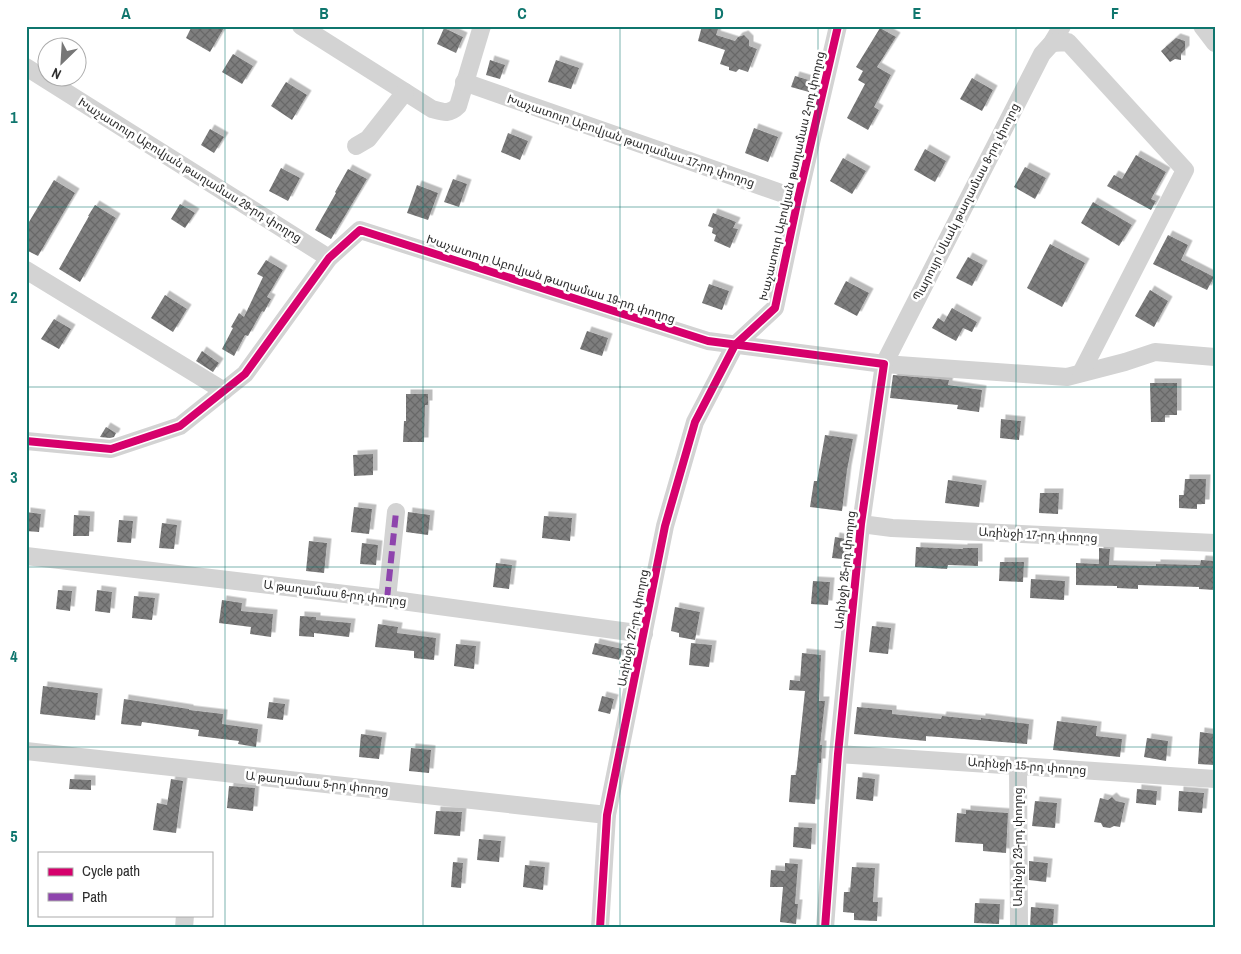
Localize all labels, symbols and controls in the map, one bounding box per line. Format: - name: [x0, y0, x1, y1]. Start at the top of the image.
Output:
- text: A: [121, 2, 131, 24]
- text: B: [319, 2, 329, 24]
- text: C: [517, 2, 527, 24]
- text: D: [714, 2, 724, 24]
- text: E: [913, 2, 922, 24]
- text: F: [1111, 2, 1119, 24]
- north arrow: [38, 38, 88, 88]
- street label: Խաչատուր Աբովյան թաղամաս 2-րդ փողոց: [755, 50, 829, 302]
- text: N: [49, 64, 64, 84]
- street label: Խաչատուր Աբովյան թաղամաս 17-րդ փողոց: [505, 91, 757, 191]
- street label: Խաչատուր Աբովյան թաղամաս 29-րդ փողոց: [75, 94, 305, 246]
- street label: Պարույր Սևակ թաղամաս 8-րդ փողոց: [909, 100, 1023, 304]
- text: 1: [10, 106, 18, 128]
- street label: Խաչատուր Աբովյան թաղամաս 19-րդ փողոց: [424, 231, 678, 327]
- text: 2: [10, 286, 18, 308]
- text: 3: [10, 466, 18, 488]
- street label: Առինջի 25-րդ փողոց: [831, 510, 859, 630]
- street label: Առինջի 17-րդ փողոց: [978, 524, 1098, 546]
- street label: Առինջի 27-րդ փողոց: [614, 568, 652, 688]
- street label: Ա թաղամաս 6-րդ փողոց: [263, 576, 407, 610]
- text: 4: [10, 645, 18, 667]
- street label: Առինջի 15-րդ փողոց: [967, 754, 1087, 778]
- street label: Ա թաղամաս 5-րդ փողոց: [245, 768, 389, 798]
- street label: Առինջի 23-րդ փողոց: [1010, 787, 1026, 907]
- text: 5: [10, 825, 18, 847]
- legend: [38, 852, 212, 916]
- text: Cycle path: [82, 860, 140, 881]
- text: Path: [82, 886, 107, 907]

